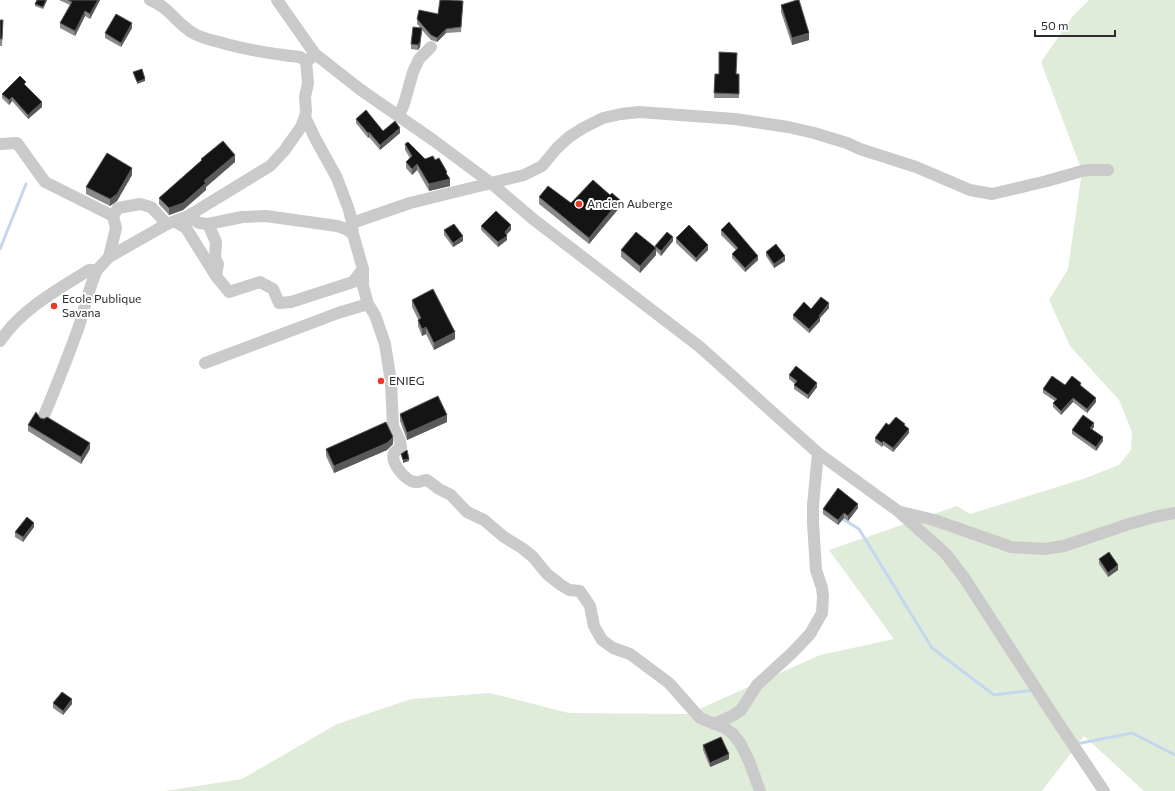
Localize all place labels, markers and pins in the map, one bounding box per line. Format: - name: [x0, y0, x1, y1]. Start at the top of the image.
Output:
- place label: Ancien Auberge: [587, 196, 672, 210]
- marker: Ancien Auberge: [574, 199, 584, 209]
- place label: Ecole Publique Savana: [62, 291, 141, 319]
- marker: Ecole Publique Savana: [49, 301, 59, 311]
- place label: ENIEG: [389, 373, 424, 387]
- marker: ENIEG: [376, 376, 386, 386]

